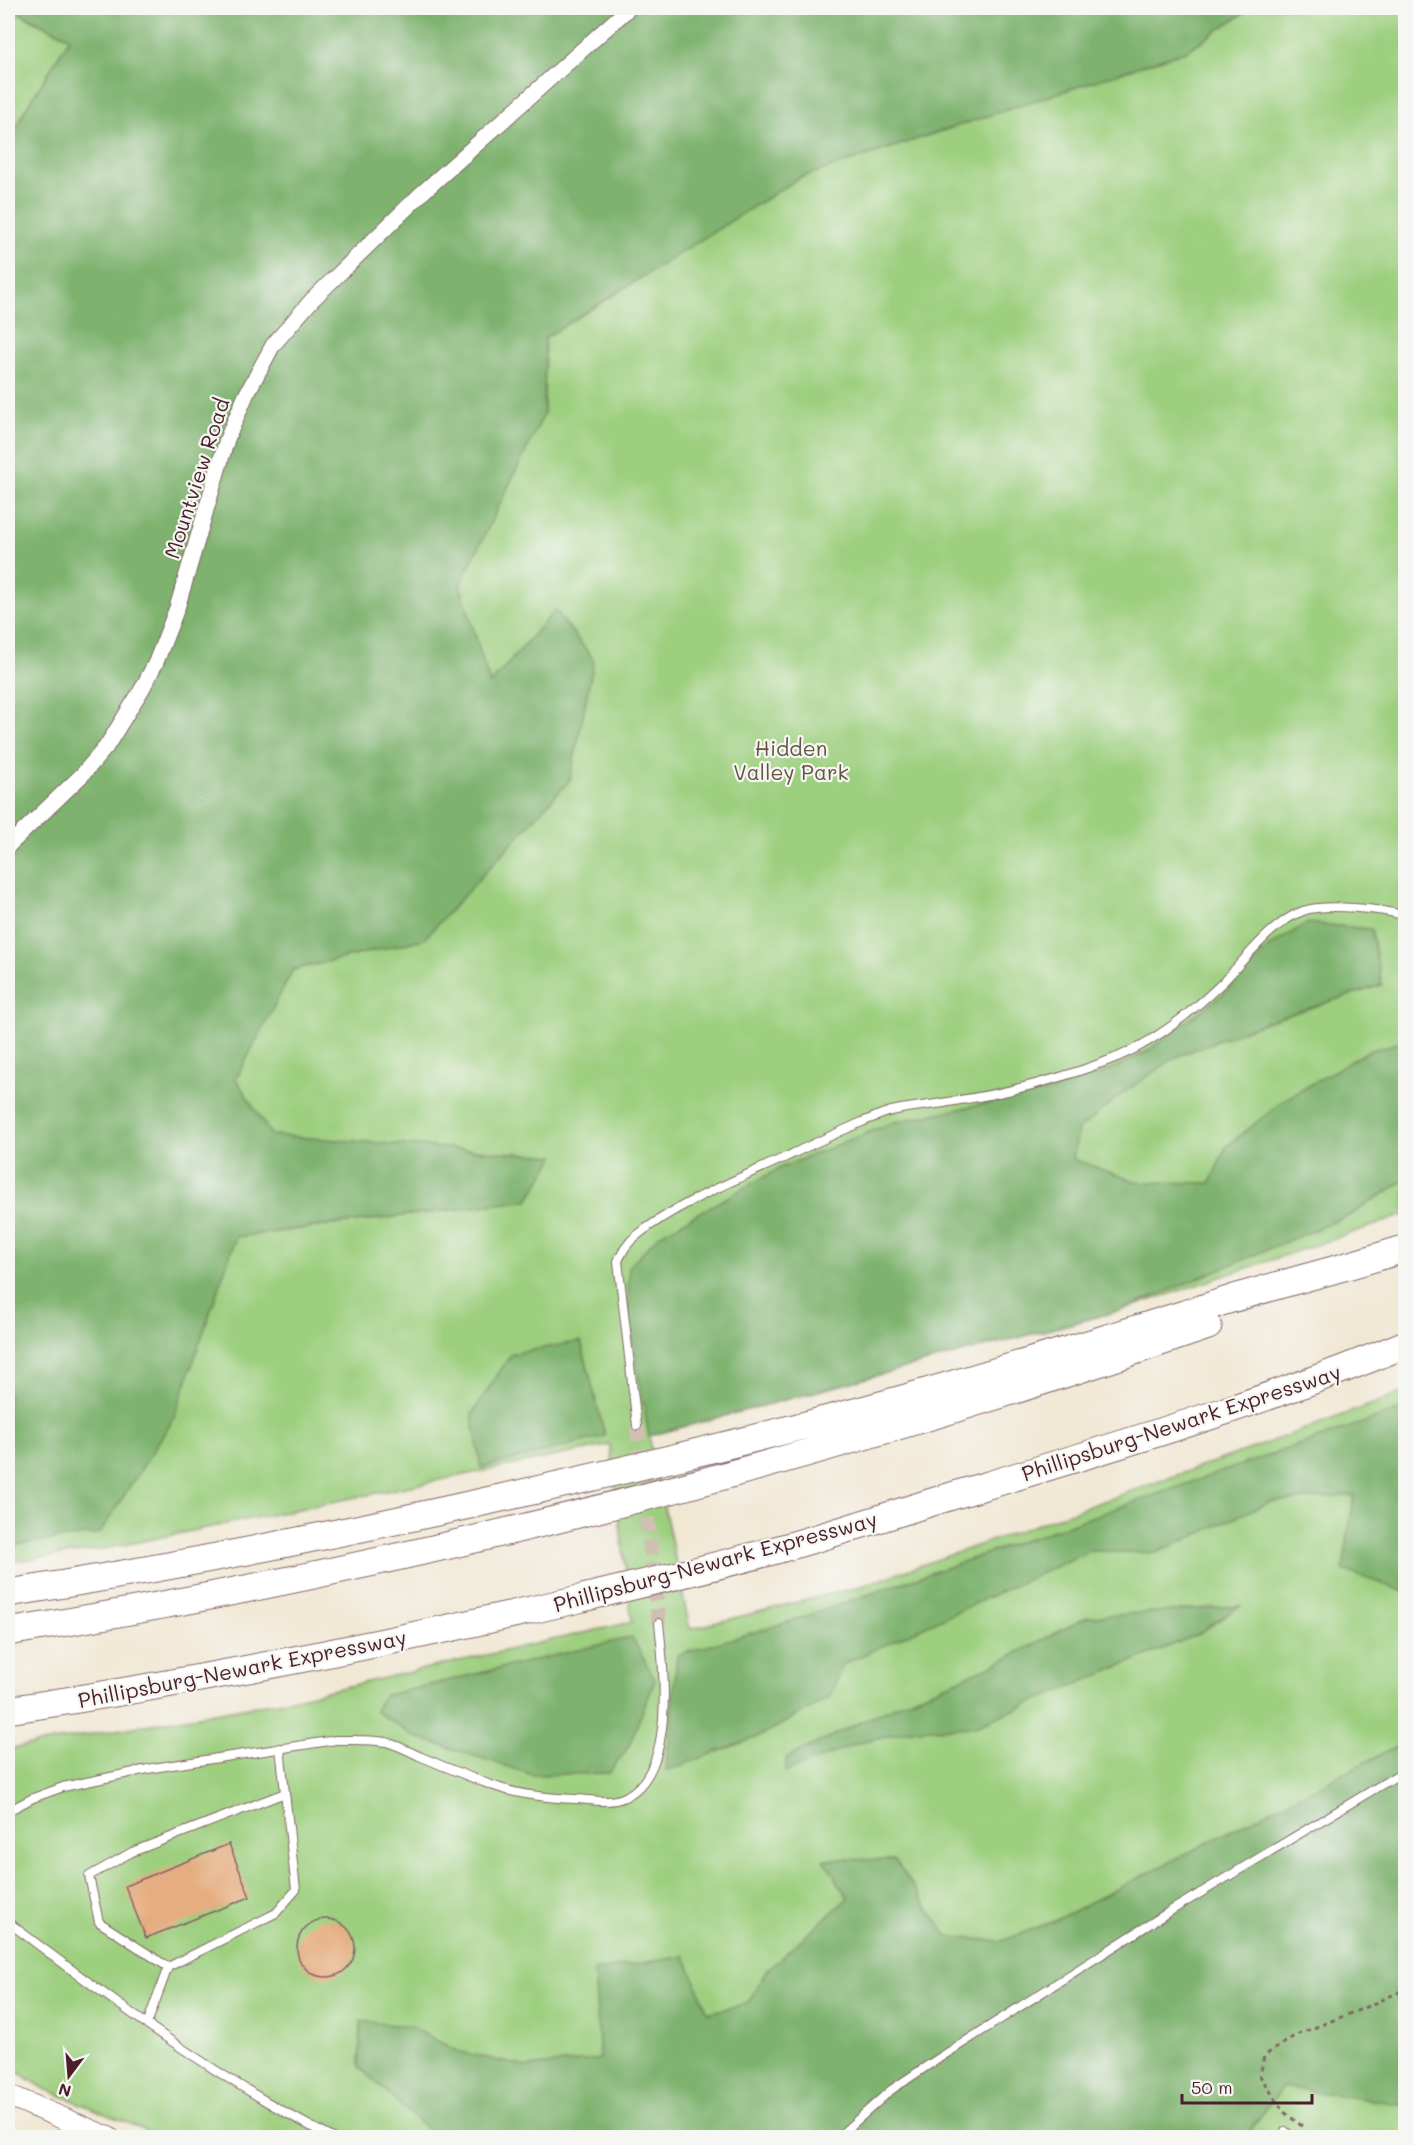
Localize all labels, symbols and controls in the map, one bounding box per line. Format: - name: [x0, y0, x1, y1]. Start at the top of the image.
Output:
- street label: Mountview Road: [157, 394, 235, 562]
- park label: Hidden Valley Park: [733, 734, 849, 785]
- street label: Phillipsburg-Newark Expressway: [1018, 1358, 1344, 1486]
- street label: Phillipsburg-Newark Expressway: [550, 1505, 880, 1617]
- street label: Phillipsburg-Newark Expressway: [76, 1623, 408, 1713]
- north arrow: [39, 2046, 99, 2106]
- scale bar: [1182, 2067, 1312, 2105]
- text: 50 m: [1191, 2075, 1233, 2099]
- text: N: [56, 2079, 73, 2103]

